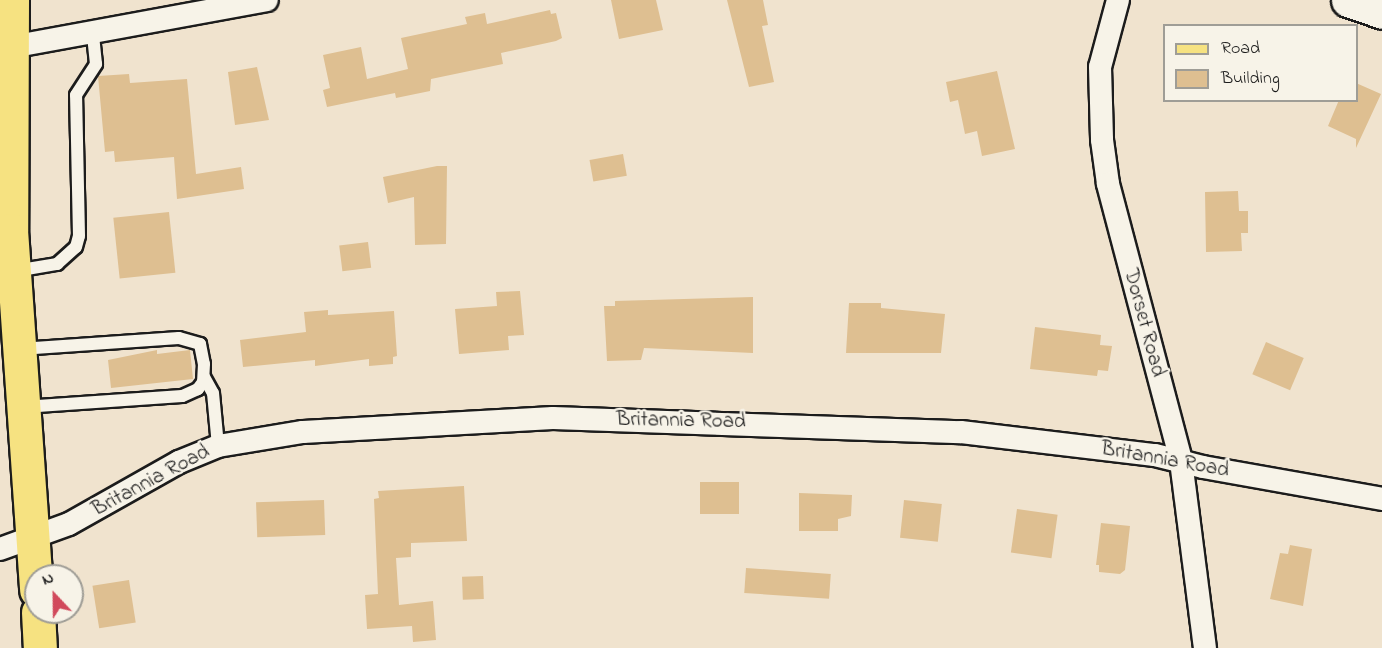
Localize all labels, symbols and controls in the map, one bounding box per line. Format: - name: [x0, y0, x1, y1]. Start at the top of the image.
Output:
- legend: [1163, 24, 1358, 102]
- text: Road: [1221, 36, 1260, 62]
- text: Building: [1221, 66, 1280, 92]
- street label: Dorset Road: [1117, 266, 1171, 380]
- street label: Britannia Road: [616, 407, 746, 435]
- street label: Britannia Road: [1099, 436, 1231, 484]
- street label: Britannia Road: [88, 439, 214, 523]
- north arrow: [24, 564, 84, 624]
- text: N: [38, 566, 58, 592]

